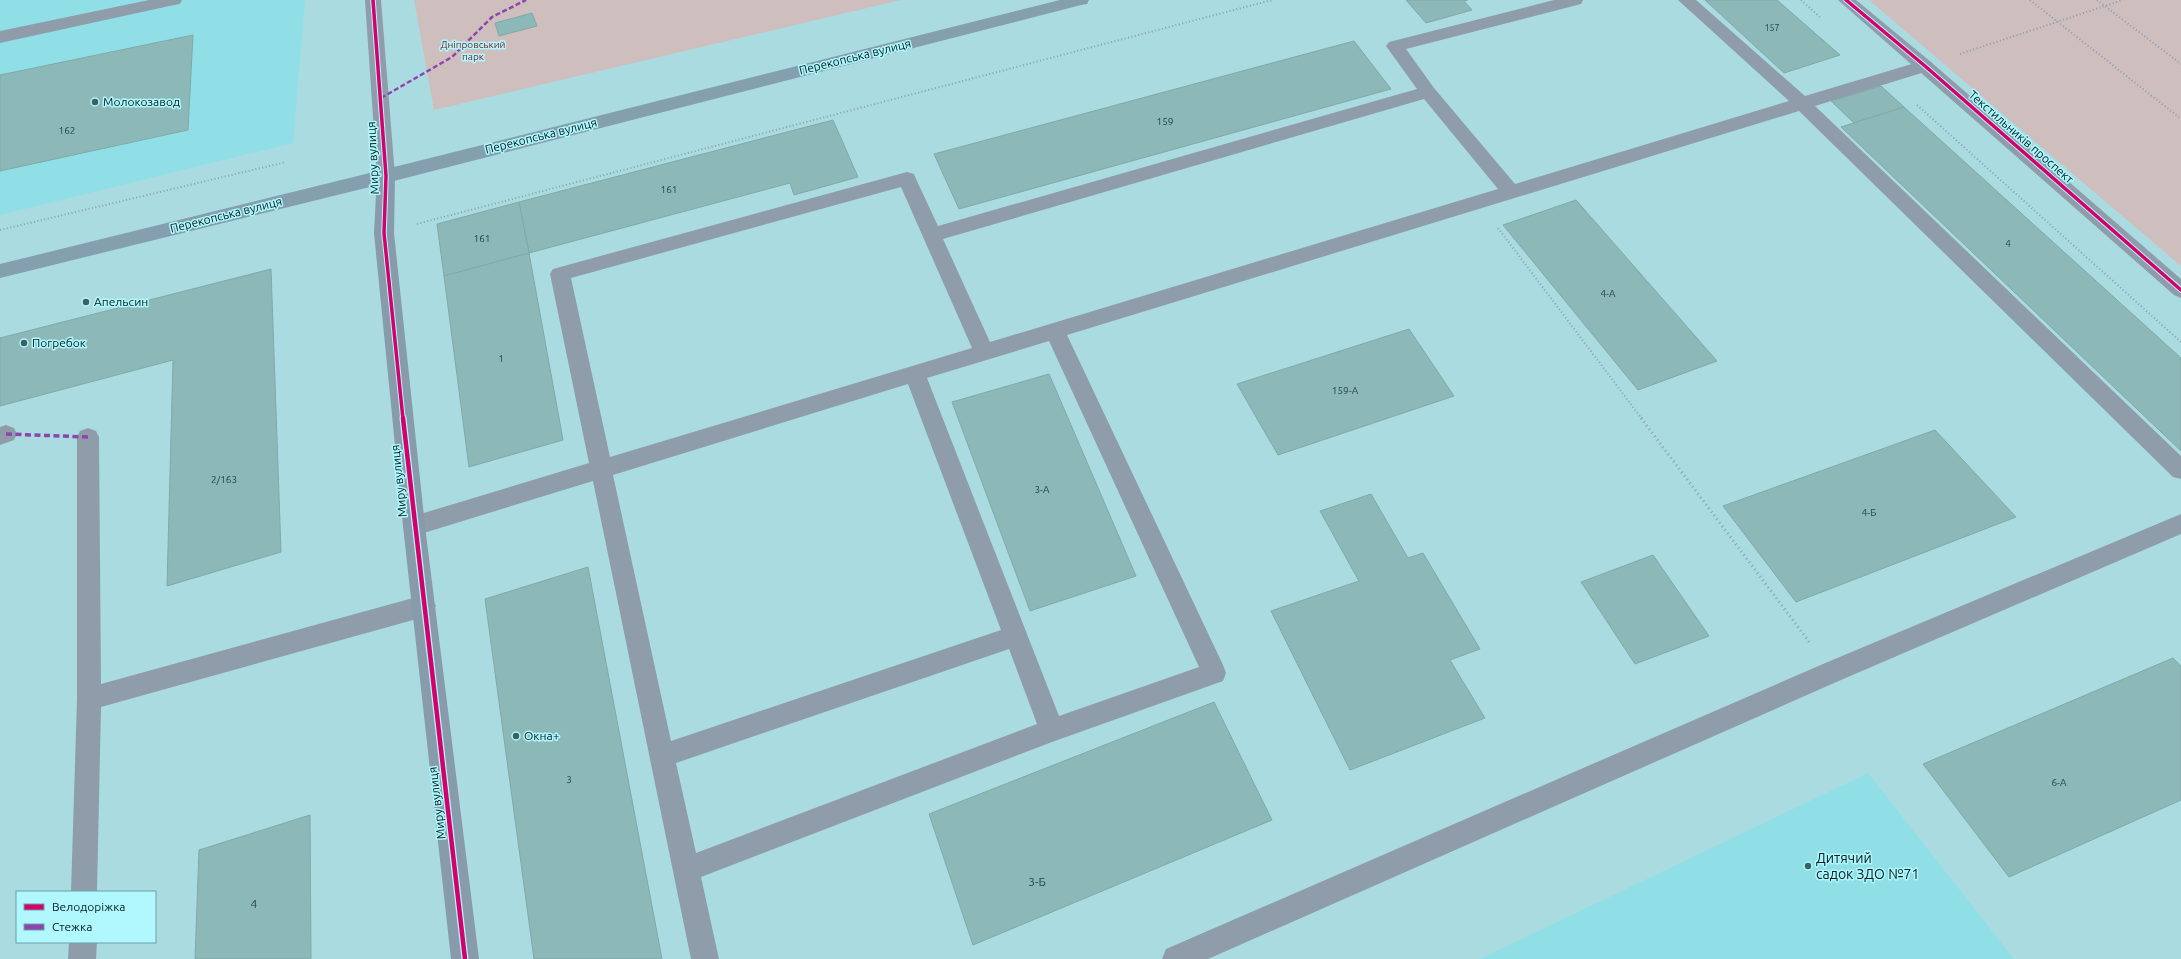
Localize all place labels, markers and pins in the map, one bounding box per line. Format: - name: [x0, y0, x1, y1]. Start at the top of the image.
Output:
- place label: Молокозавод: [103, 95, 180, 108]
- marker: Молокозавод: [90, 97, 100, 107]
- place label: Апельсин: [94, 295, 148, 308]
- marker: Апельсин: [81, 297, 91, 307]
- place label: Погребок: [32, 336, 86, 349]
- marker: Погребок: [19, 338, 29, 348]
- place label: Окна+: [524, 729, 560, 742]
- marker: Окна+: [511, 731, 521, 741]
- place label: Дитячий садок ЗДО №71: [1816, 850, 1919, 882]
- marker: Дитячий садок ЗДО №71: [1803, 861, 1813, 871]

